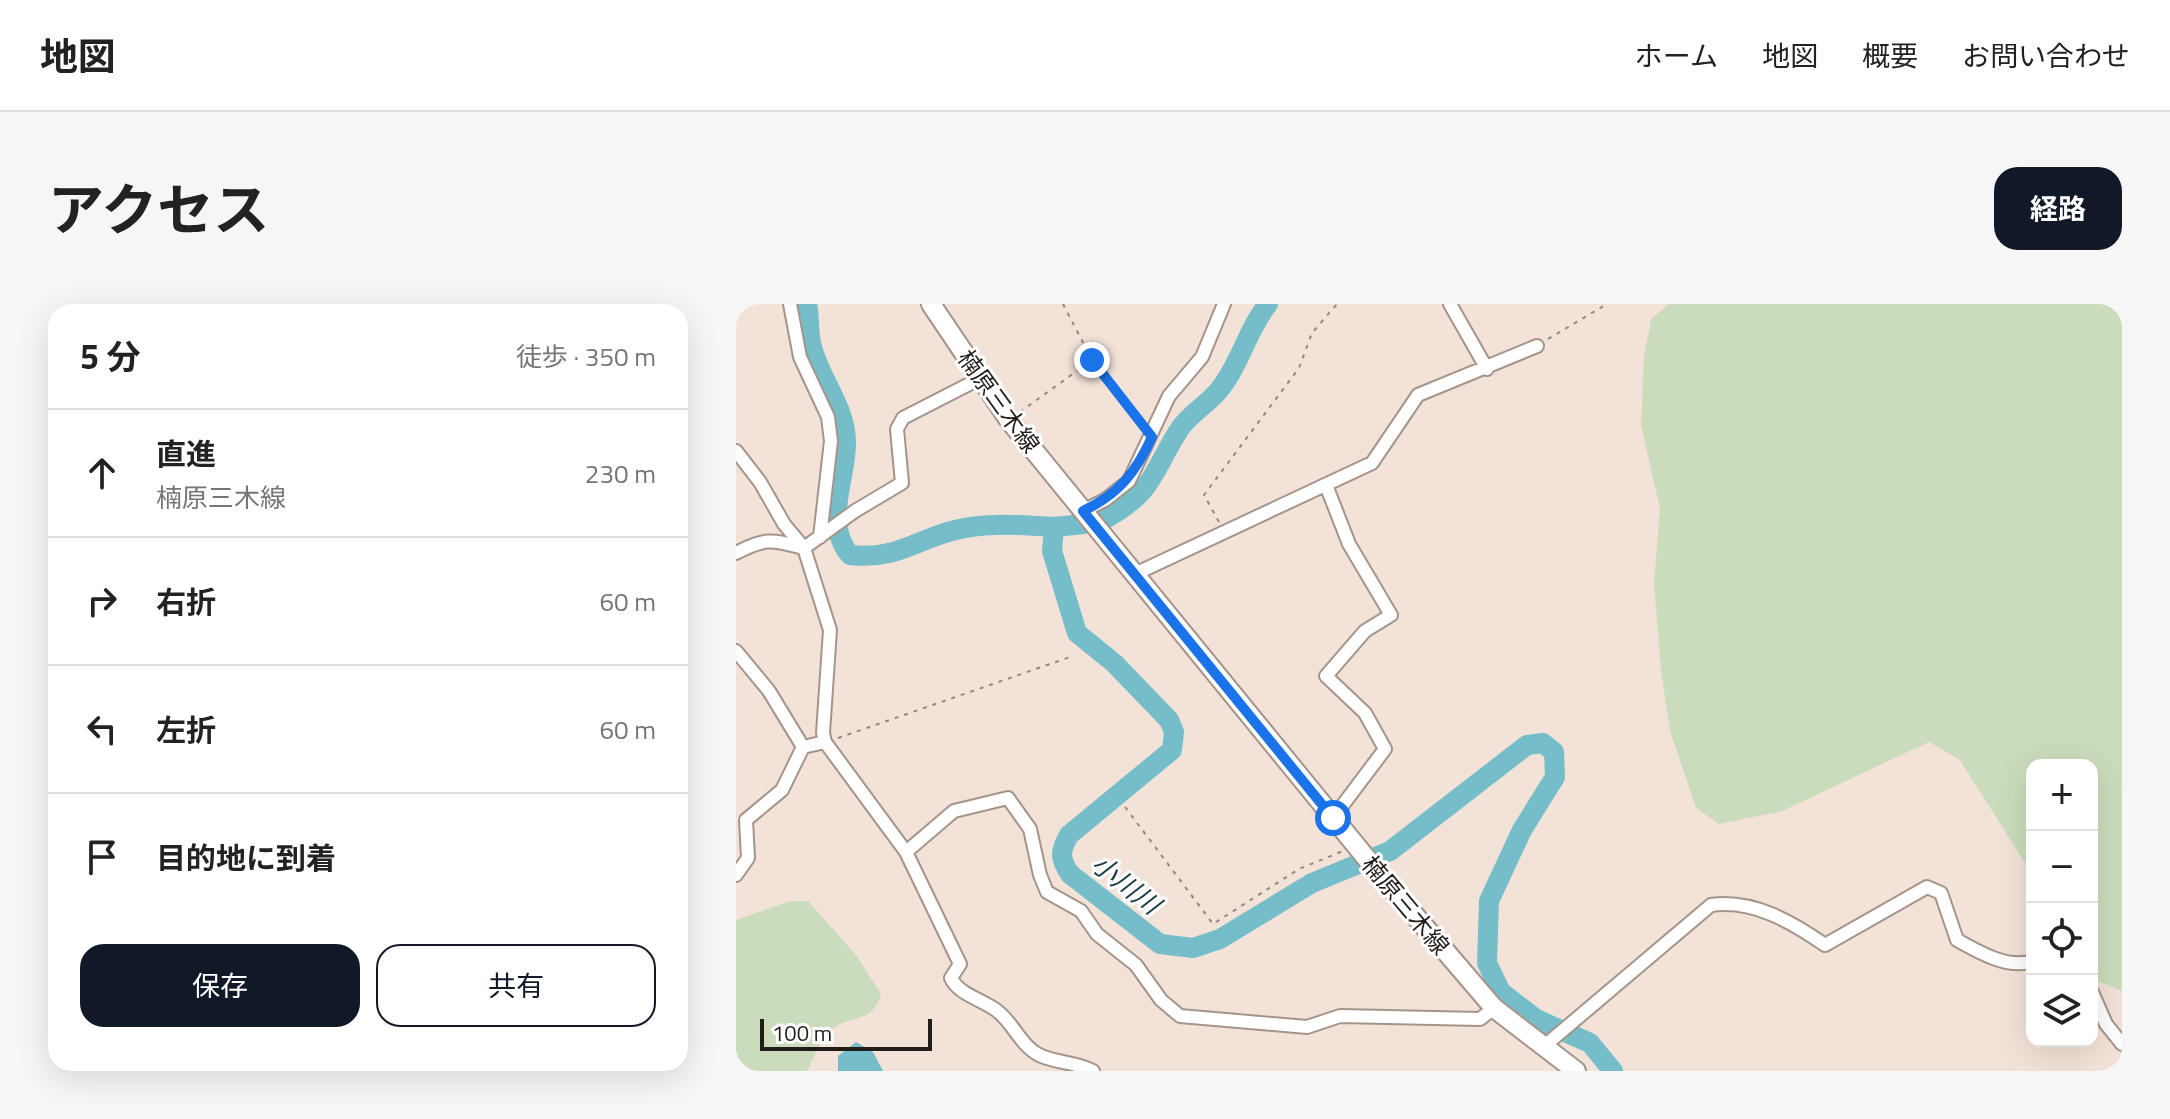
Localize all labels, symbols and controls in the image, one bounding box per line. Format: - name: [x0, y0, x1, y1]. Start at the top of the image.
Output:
- text: 地図: [40, 27, 116, 85]
- text: ホーム: [1635, 34, 1718, 77]
- text: 地図: [1762, 34, 1818, 77]
- text: 概要: [1862, 34, 1918, 77]
- text: お問い合わせ: [1962, 34, 2130, 77]
- text: アクセス: [48, 167, 269, 252]
- button: 経路: [1994, 167, 2122, 250]
- text: 5 分: [80, 330, 141, 382]
- text: 徒歩 · 350 m: [516, 337, 656, 376]
- street label: 楠原三木線: [949, 342, 1049, 460]
- route end: [1074, 342, 1110, 378]
- text: 直進: [156, 431, 216, 477]
- icon: ahead: [80, 451, 124, 495]
- text: 230 m: [585, 454, 656, 493]
- text: 楠原三木線: [156, 478, 286, 517]
- icon: right: [80, 579, 124, 623]
- text: 右折: [156, 579, 216, 625]
- text: 60 m: [599, 582, 656, 621]
- icon: left: [80, 707, 124, 751]
- text: 左折: [156, 707, 216, 753]
- text: 60 m: [599, 710, 656, 749]
- map controls: [2026, 759, 2098, 1047]
- button: +: [2026, 759, 2098, 831]
- route start: [1315, 800, 1351, 836]
- button: −: [2026, 831, 2098, 903]
- icon: arrive: [80, 835, 124, 879]
- text: 目的地に到着: [156, 835, 336, 881]
- water label: 小川川: [1083, 845, 1171, 925]
- street label: 楠原三木線: [1354, 847, 1458, 963]
- button: locate: [2026, 903, 2098, 975]
- button: 保存: [80, 944, 360, 1027]
- button: 共有: [376, 944, 656, 1027]
- button: layers: [2026, 975, 2098, 1047]
- scale bar: [760, 1015, 932, 1051]
- text: 100 m: [772, 1016, 832, 1050]

